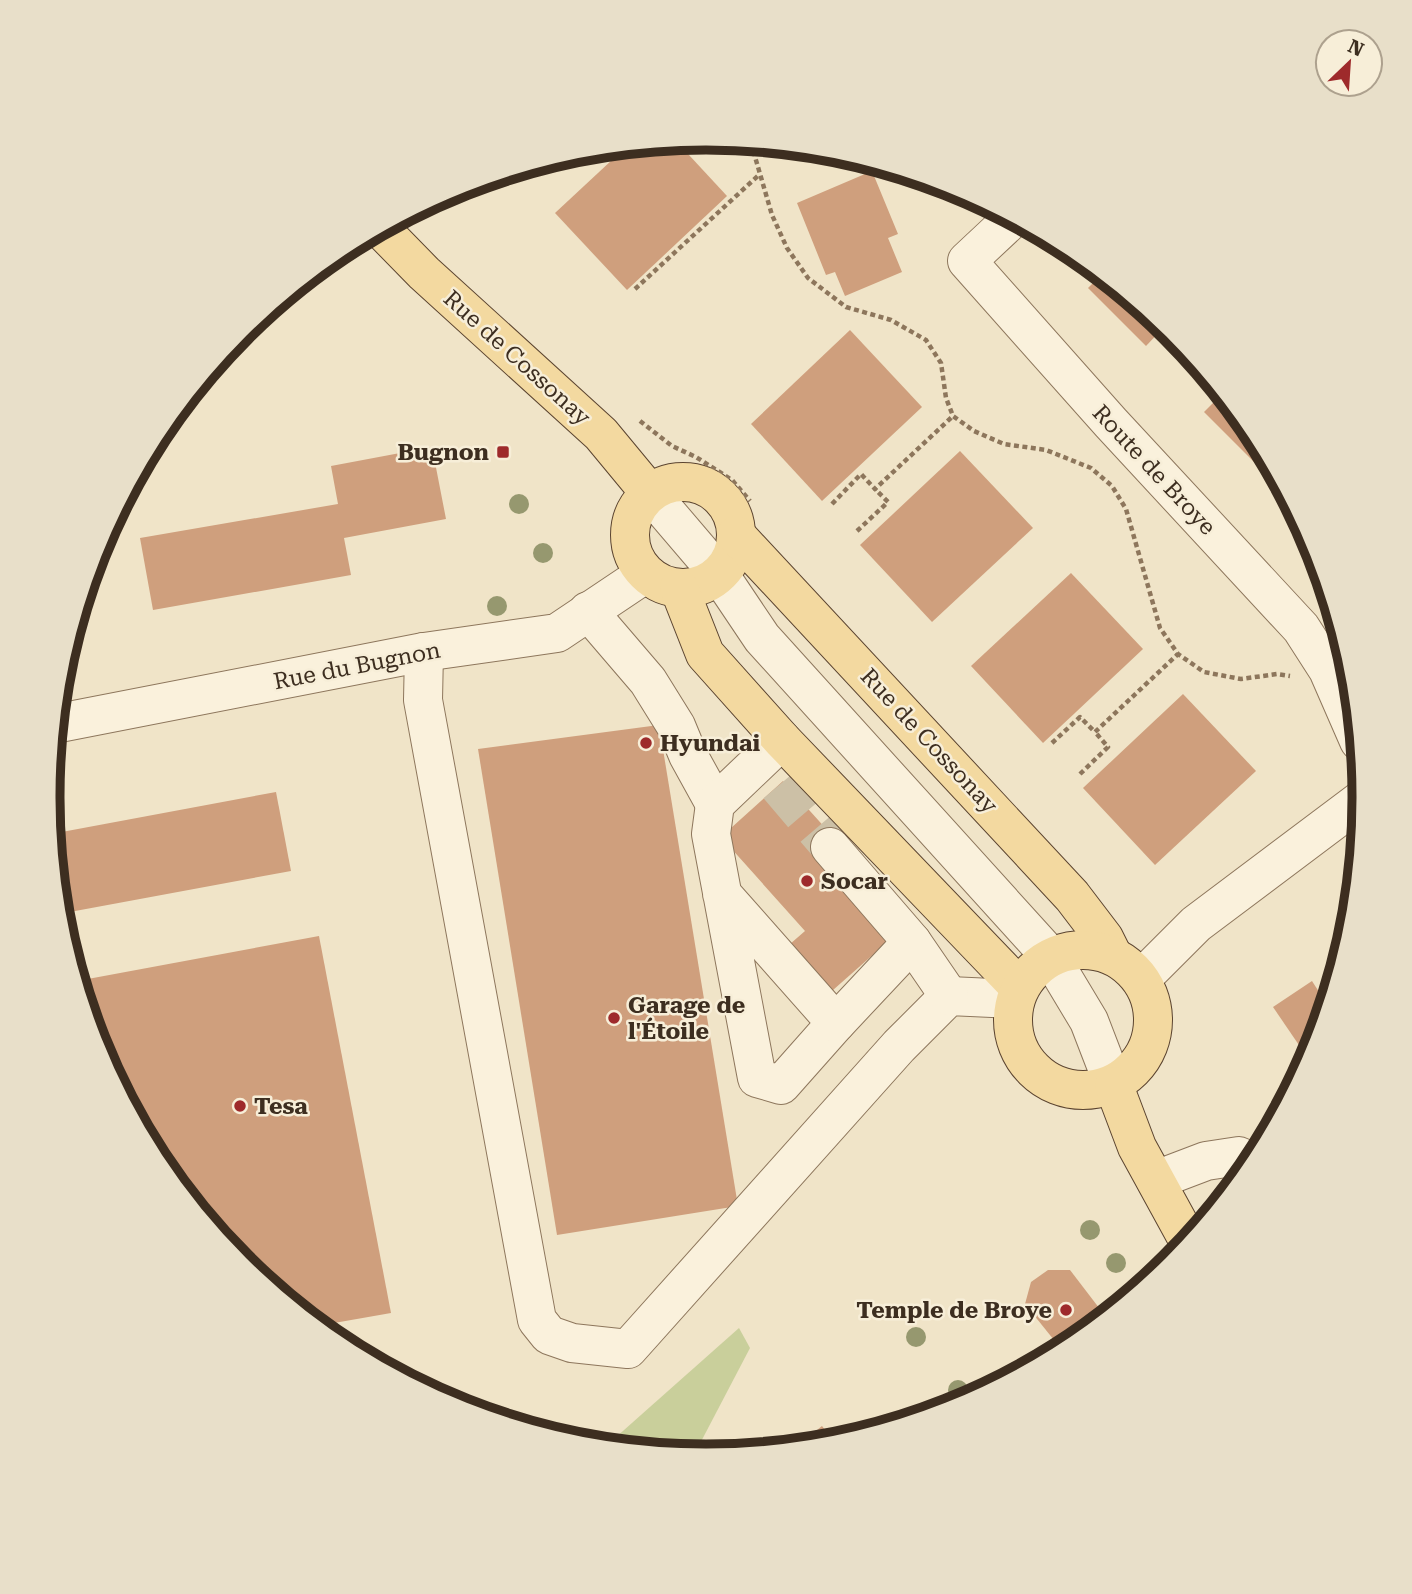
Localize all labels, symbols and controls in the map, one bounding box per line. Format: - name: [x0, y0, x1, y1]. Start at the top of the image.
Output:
- north arrow: [1314, 28, 1384, 98]
- text: N: [1344, 35, 1368, 62]
- street label: Rue de Cossonay: [438, 285, 596, 431]
- street label: Route de Broye: [1087, 399, 1221, 541]
- place label: Bugnon: [397, 439, 490, 466]
- marker: Bugnon: [495, 444, 511, 460]
- street label: Rue du Bugnon: [271, 637, 443, 695]
- street label: Rue de Cossonay: [855, 663, 1003, 819]
- place label: Hyundai: [660, 730, 760, 757]
- marker: Hyundai: [638, 735, 654, 751]
- place label: Socar: [821, 868, 888, 895]
- marker: Socar: [799, 873, 815, 889]
- place label: Garage de l'Étoile: [628, 992, 745, 1045]
- marker: Garage de l'Étoile: [606, 1010, 622, 1026]
- place label: Tesa: [254, 1093, 308, 1120]
- marker: Tesa: [232, 1098, 248, 1114]
- place label: Temple de Broye: [856, 1297, 1052, 1324]
- marker: Temple de Broye: [1058, 1302, 1074, 1318]

